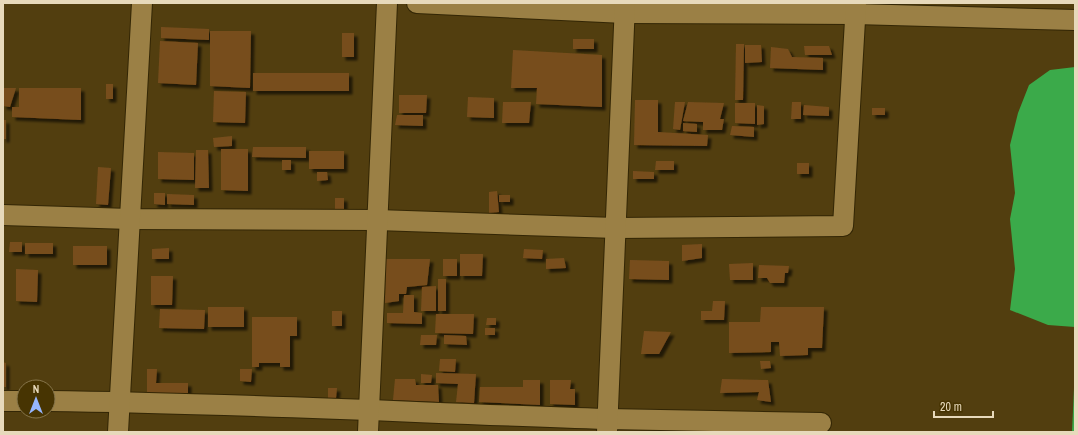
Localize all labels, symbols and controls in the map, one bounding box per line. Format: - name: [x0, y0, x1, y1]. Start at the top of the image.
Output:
- north arrow: [16, 379, 56, 419]
- text: N: [33, 382, 39, 396]
- scale bar: [934, 393, 993, 419]
- text: 20 m: [940, 399, 962, 415]

